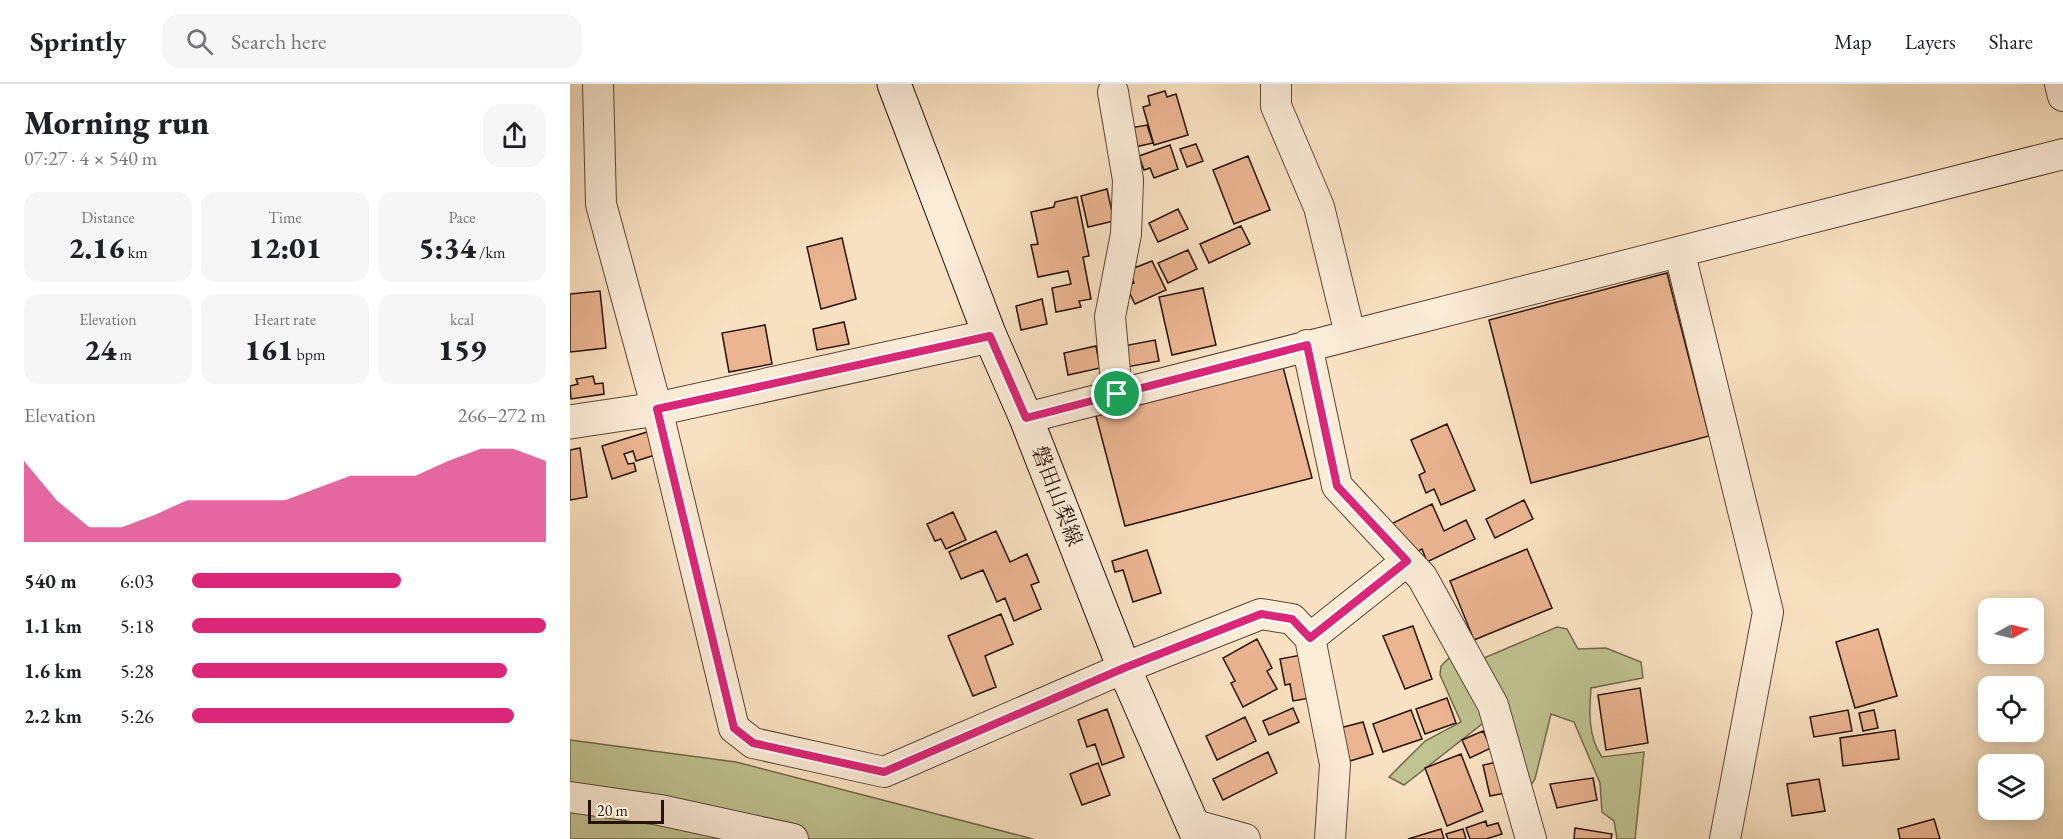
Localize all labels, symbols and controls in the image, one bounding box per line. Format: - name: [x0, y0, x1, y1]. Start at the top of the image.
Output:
- search box: [162, 14, 582, 68]
- text: Sprintly: [30, 23, 126, 59]
- icon: search: [183, 25, 216, 58]
- text: Search here: [231, 27, 327, 56]
- text: Map: [1834, 28, 1872, 55]
- text: Layers: [1905, 28, 1956, 55]
- text: Share: [1989, 28, 2033, 55]
- text: Morning run: [24, 101, 209, 144]
- button: share: [483, 104, 546, 167]
- text: 07:27 · 4 × 540 m: [24, 145, 157, 171]
- text: Distance: [81, 207, 135, 228]
- text: Time: [268, 207, 302, 228]
- text: Pace: [449, 207, 475, 228]
- text: 2.16: [68, 228, 124, 267]
- text: 12:01: [248, 228, 322, 267]
- text: 5:34: [419, 228, 476, 267]
- text: km: [124, 242, 148, 263]
- text: /km: [476, 242, 505, 263]
- text: Elevation: [79, 309, 137, 330]
- text: Heart rate: [254, 309, 316, 330]
- text: kcal: [450, 309, 474, 330]
- text: 24: [84, 330, 116, 369]
- text: 161: [245, 330, 293, 369]
- text: 159: [438, 330, 486, 369]
- text: m: [116, 344, 132, 365]
- text: bpm: [293, 344, 325, 365]
- pin: [1091, 368, 1142, 419]
- icon: arrive: [1100, 377, 1133, 410]
- text: Elevation: [24, 402, 96, 428]
- text: 266–272 m: [458, 402, 546, 428]
- street label: 磐田山梨線: [1026, 442, 1089, 550]
- text: 540 m: [24, 568, 77, 594]
- text: 6:03: [120, 568, 154, 594]
- north arrow: [1978, 598, 2044, 664]
- map controls: [1978, 598, 2044, 820]
- text: 1.1 km: [24, 613, 82, 639]
- text: 5:18: [120, 613, 154, 639]
- text: 1.6 km: [24, 658, 82, 684]
- text: 5:28: [120, 658, 154, 684]
- button: locate: [1978, 676, 2044, 742]
- text: 2.2 km: [24, 703, 82, 729]
- text: 5:26: [120, 703, 154, 729]
- button: layers: [1978, 754, 2044, 820]
- scale bar: [588, 797, 664, 824]
- text: 20 m: [597, 800, 628, 821]

